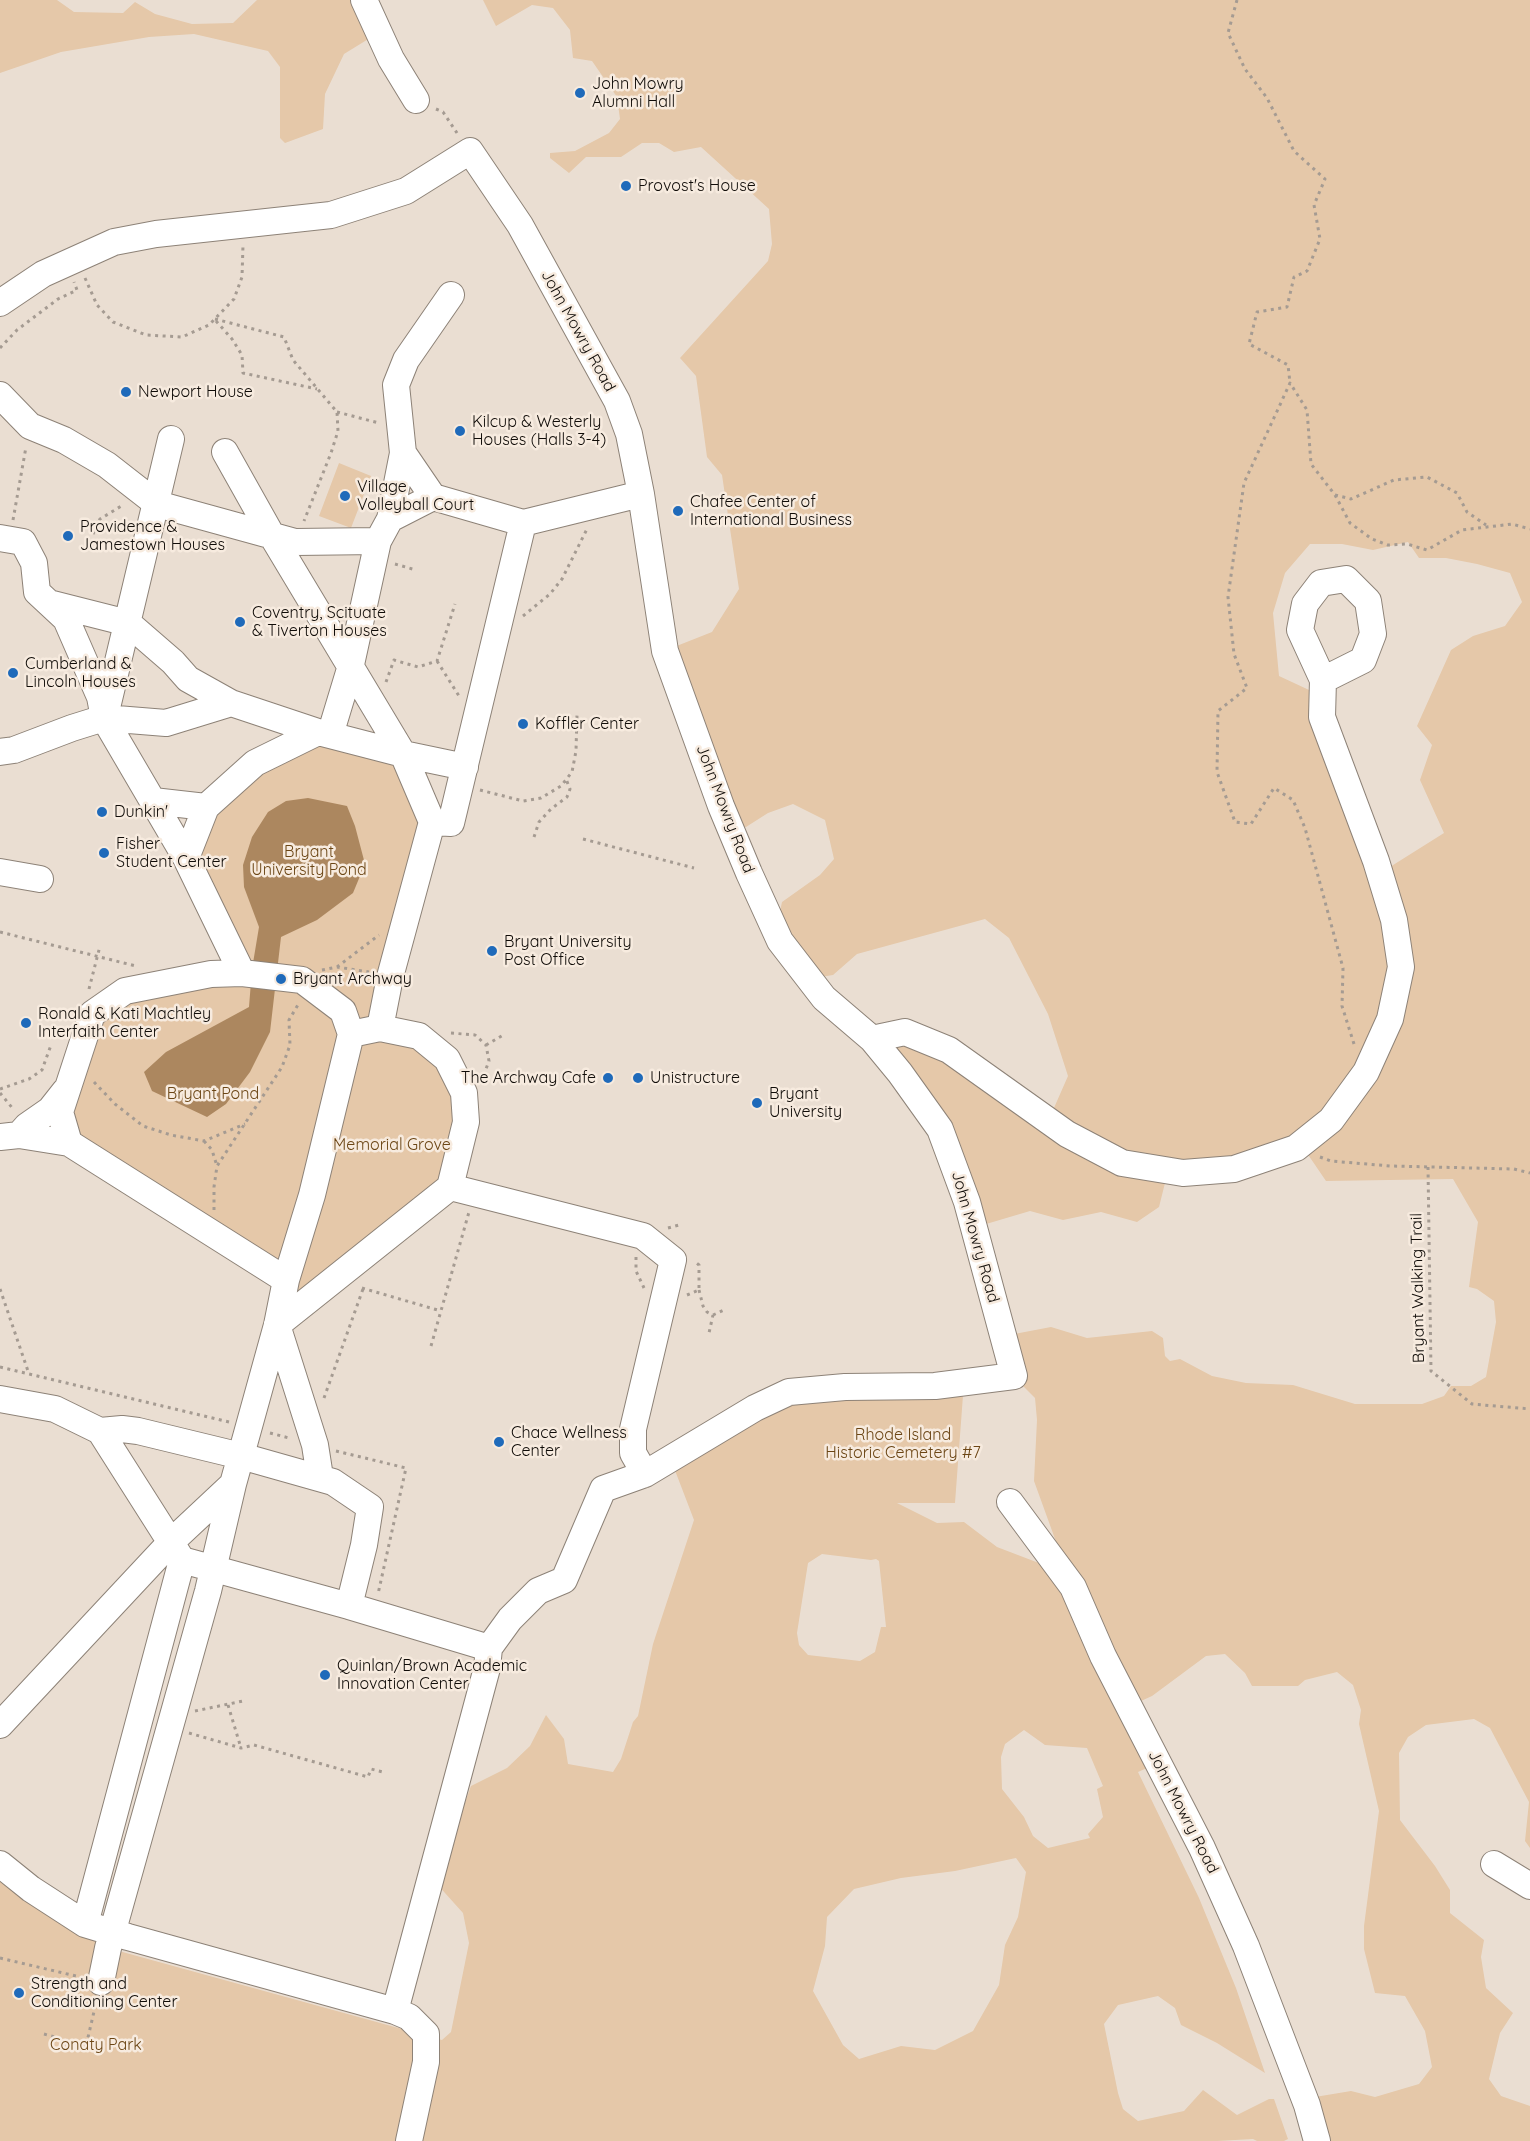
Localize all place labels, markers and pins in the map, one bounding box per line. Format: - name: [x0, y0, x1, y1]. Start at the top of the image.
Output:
- place label: John Mowry Alumni Hall: [592, 74, 684, 112]
- marker: John Mowry Alumni Hall: [573, 86, 587, 100]
- place label: Provost's House: [638, 176, 756, 196]
- marker: Provost's House: [619, 179, 633, 193]
- place label: Newport House: [138, 382, 253, 402]
- marker: Newport House: [119, 385, 133, 399]
- place label: Kilcup & Westerly Houses (Halls 3-4): [472, 412, 606, 450]
- marker: Kilcup & Westerly Houses (Halls 3-4): [453, 424, 467, 438]
- place label: Village Volleyball Court: [357, 477, 474, 515]
- marker: Village Volleyball Court: [338, 489, 352, 503]
- place label: Chafee Center of International Business: [690, 492, 852, 530]
- marker: Chafee Center of International Business: [671, 504, 685, 518]
- place label: Providence & Jamestown Houses: [80, 517, 225, 555]
- marker: Providence & Jamestown Houses: [61, 529, 75, 543]
- place label: Coventry, Scituate & Tiverton Houses: [252, 603, 387, 641]
- marker: Coventry, Scituate & Tiverton Houses: [233, 615, 247, 629]
- place label: Cumberland & Lincoln Houses: [25, 654, 136, 692]
- marker: Cumberland & Lincoln Houses: [6, 666, 20, 680]
- place label: Koffler Center: [535, 714, 639, 734]
- marker: Koffler Center: [516, 717, 530, 731]
- place label: Dunkin': [114, 802, 168, 822]
- marker: Dunkin': [95, 805, 109, 819]
- place label: Fisher Student Center: [116, 834, 227, 872]
- marker: Fisher Student Center: [97, 846, 111, 860]
- place label: Bryant University Post Office: [504, 932, 632, 970]
- marker: Bryant University Post Office: [485, 944, 499, 958]
- place label: Bryant Archway: [293, 969, 412, 989]
- marker: Bryant Archway: [274, 972, 288, 986]
- place label: Ronald & Kati Machtley Interfaith Center: [38, 1004, 211, 1042]
- marker: Ronald & Kati Machtley Interfaith Center: [19, 1016, 33, 1030]
- place label: The Archway Cafe: [461, 1068, 596, 1088]
- place label: Unistructure: [650, 1068, 740, 1088]
- marker: The Archway Cafe: [601, 1071, 615, 1085]
- marker: Unistructure: [631, 1071, 645, 1085]
- place label: Bryant University: [769, 1084, 842, 1122]
- marker: Bryant University: [750, 1096, 764, 1110]
- place label: Chace Wellness Center: [511, 1423, 627, 1461]
- marker: Chace Wellness Center: [492, 1435, 506, 1449]
- place label: Quinlan/Brown Academic Innovation Center: [337, 1656, 527, 1694]
- marker: Quinlan/Brown Academic Innovation Center: [318, 1668, 332, 1682]
- place label: Strength and Conditioning Center: [31, 1974, 178, 2012]
- marker: Strength and Conditioning Center: [12, 1986, 26, 2000]

